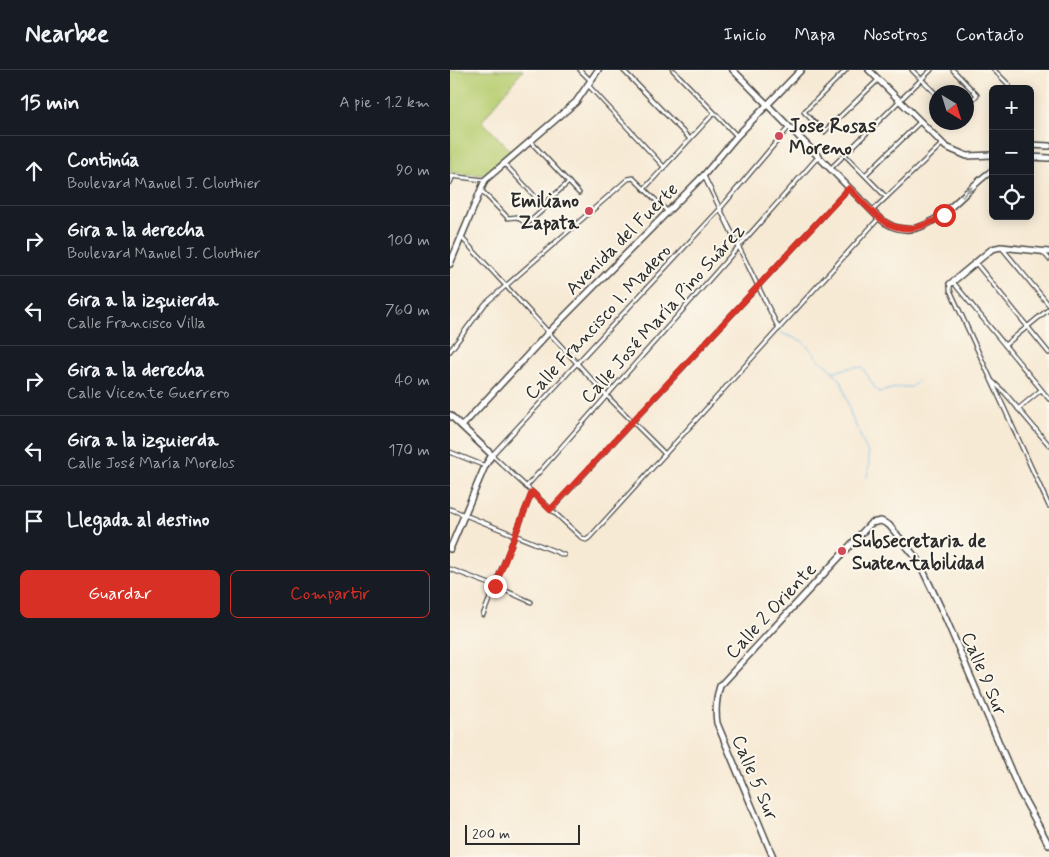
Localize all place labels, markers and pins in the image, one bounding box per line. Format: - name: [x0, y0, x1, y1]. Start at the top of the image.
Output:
- place label: Jose Rosas Moreno: [789, 114, 877, 161]
- marker: Jose Rosas Moreno: [773, 130, 785, 142]
- place label: Emiliano Zapata: [510, 189, 580, 236]
- marker: Emiliano Zapata: [583, 205, 595, 217]
- place label: Subsecretaria de Suatentabilidad: [852, 529, 987, 576]
- marker: Subsecretaria de Suatentabilidad: [836, 545, 848, 557]

